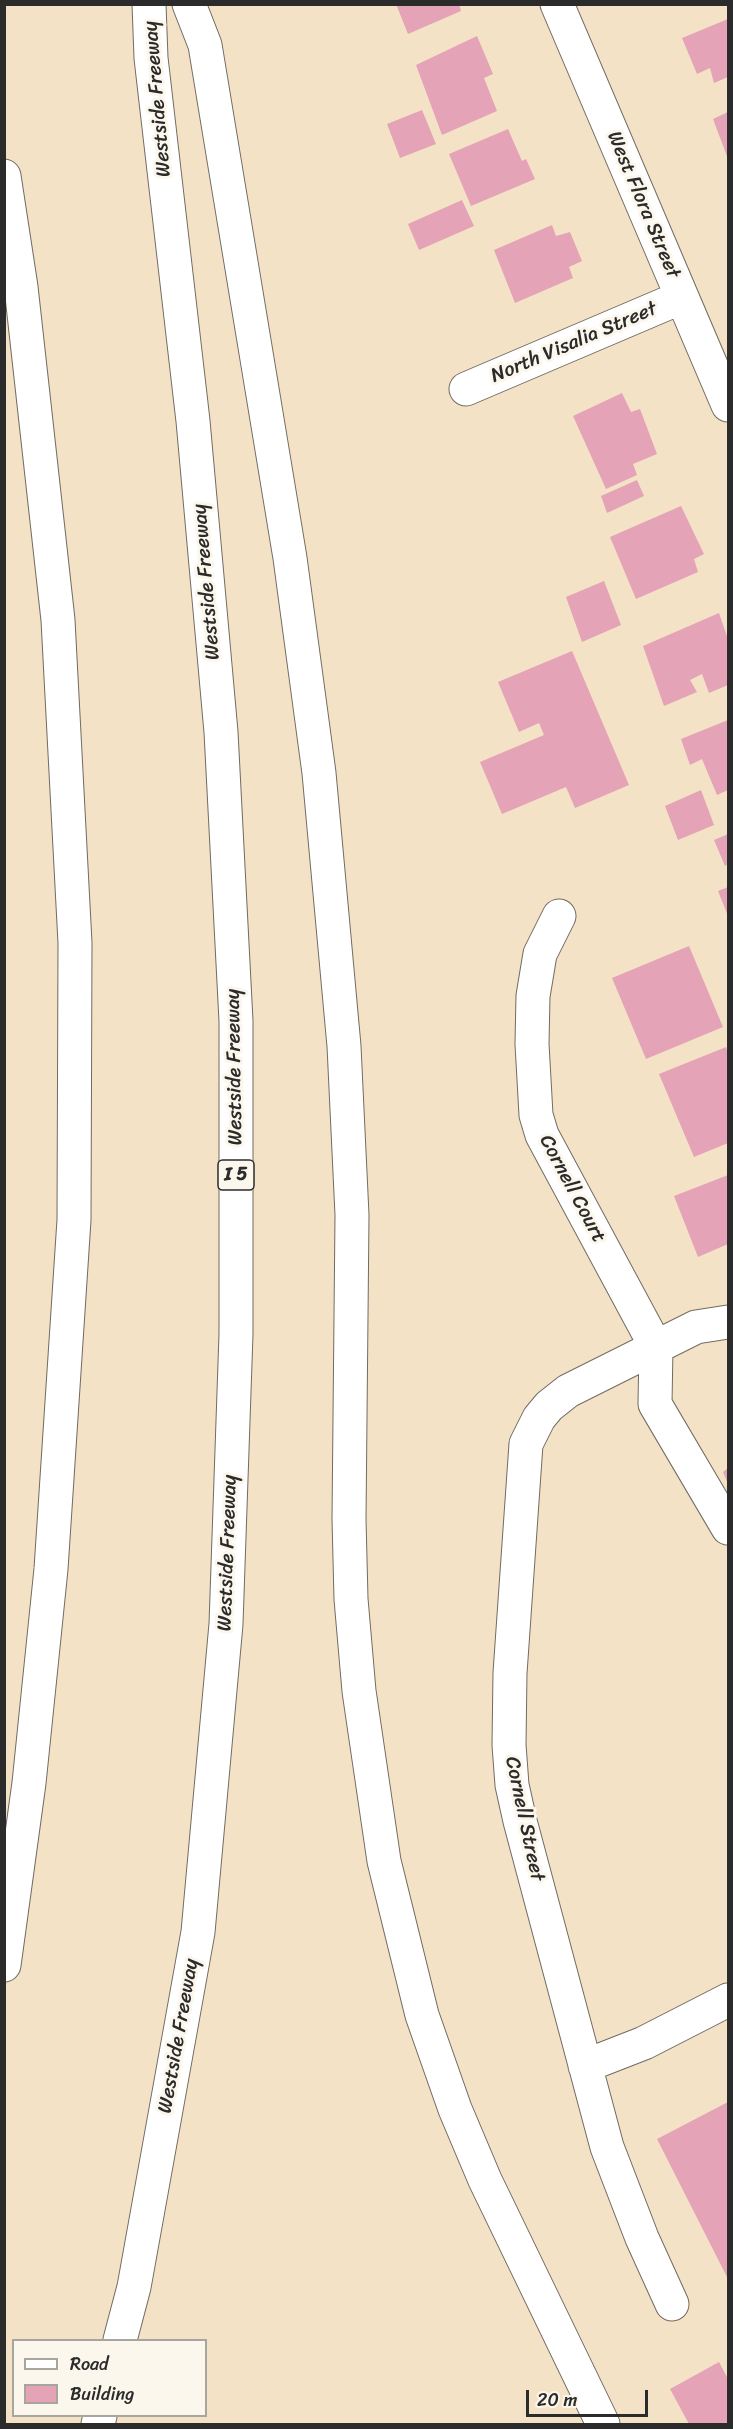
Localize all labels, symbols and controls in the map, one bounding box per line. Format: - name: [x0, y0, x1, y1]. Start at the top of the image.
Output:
- street label: Westside Freeway: [139, 20, 177, 178]
- street label: West Flora Street: [601, 128, 685, 282]
- street label: North Visalia Street: [487, 297, 661, 389]
- street label: Westside Freeway: [188, 503, 226, 661]
- street label: Westside Freeway: [222, 989, 248, 1145]
- street label: Cornell Court: [534, 1131, 610, 1247]
- road number: I 5: [218, 1160, 254, 1190]
- street label: Westside Freeway: [213, 1474, 243, 1632]
- street label: Cornell Street: [499, 1755, 549, 1883]
- street label: Westside Freeway: [154, 1957, 204, 2115]
- legend: [12, 2339, 207, 2417]
- text: Road: [70, 2348, 109, 2380]
- text: Building: [70, 2378, 134, 2410]
- scale bar: [529, 2378, 650, 2416]
- text: 20 m: [537, 2384, 577, 2416]

